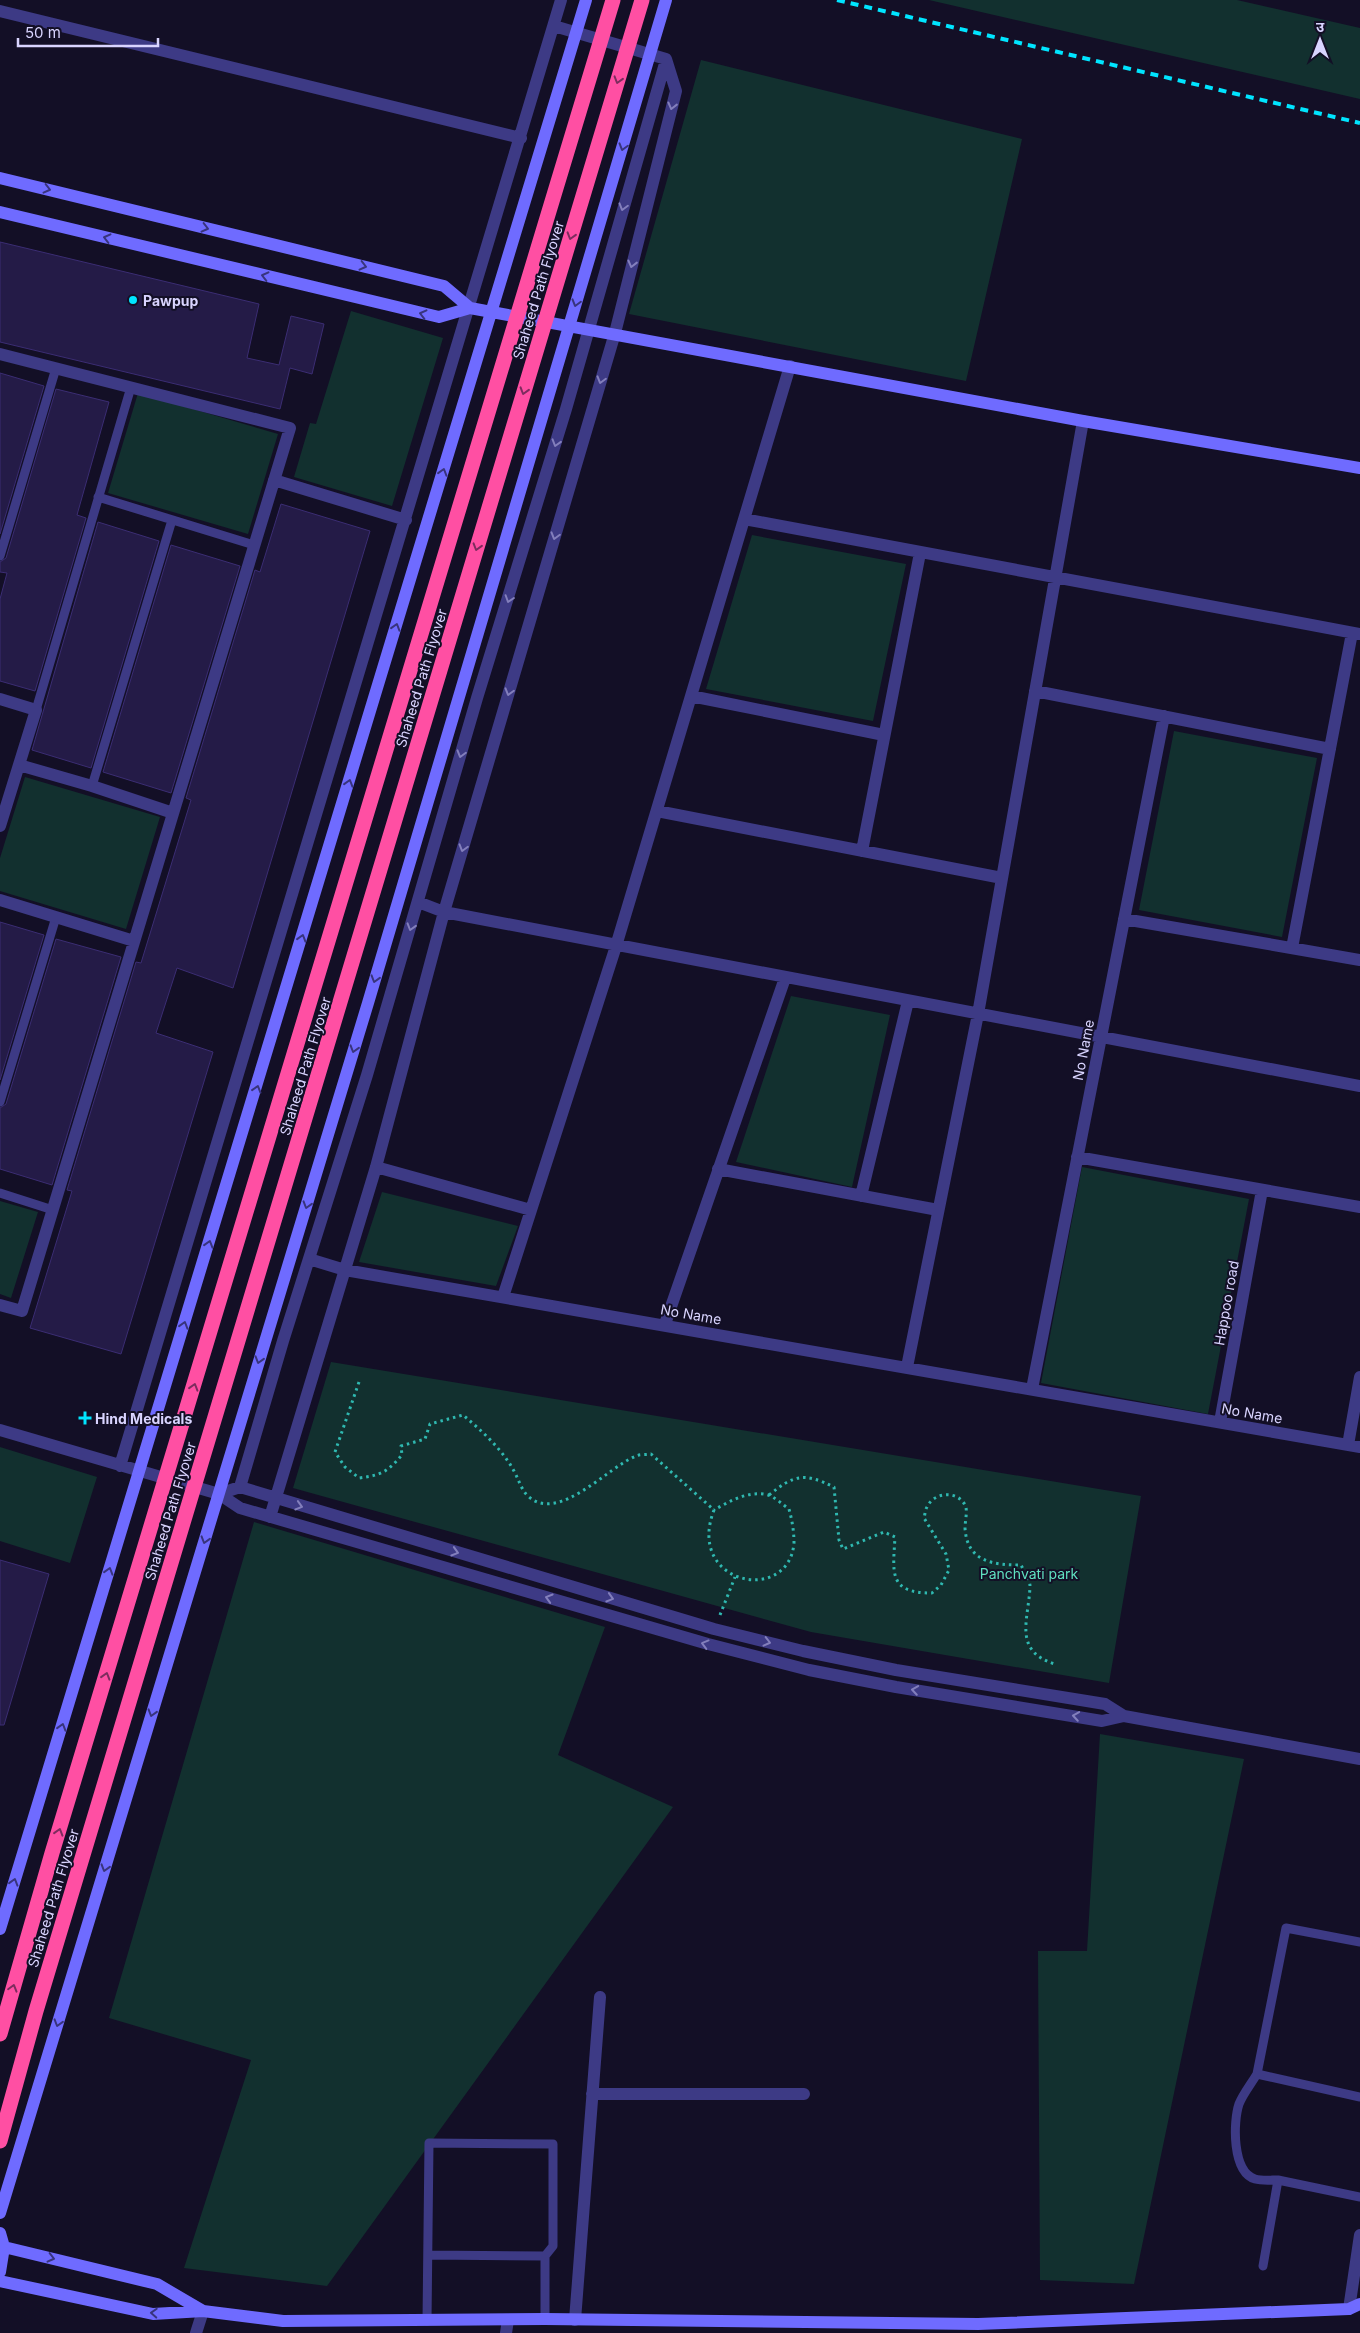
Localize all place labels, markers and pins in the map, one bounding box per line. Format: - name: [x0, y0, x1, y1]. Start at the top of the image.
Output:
- place label: Pawpup: [143, 292, 198, 309]
- marker: Pawpup: [127, 294, 139, 306]
- place label: Hind Medicals: [95, 1410, 192, 1427]
- marker: Hind Medicals: [79, 1412, 91, 1424]

